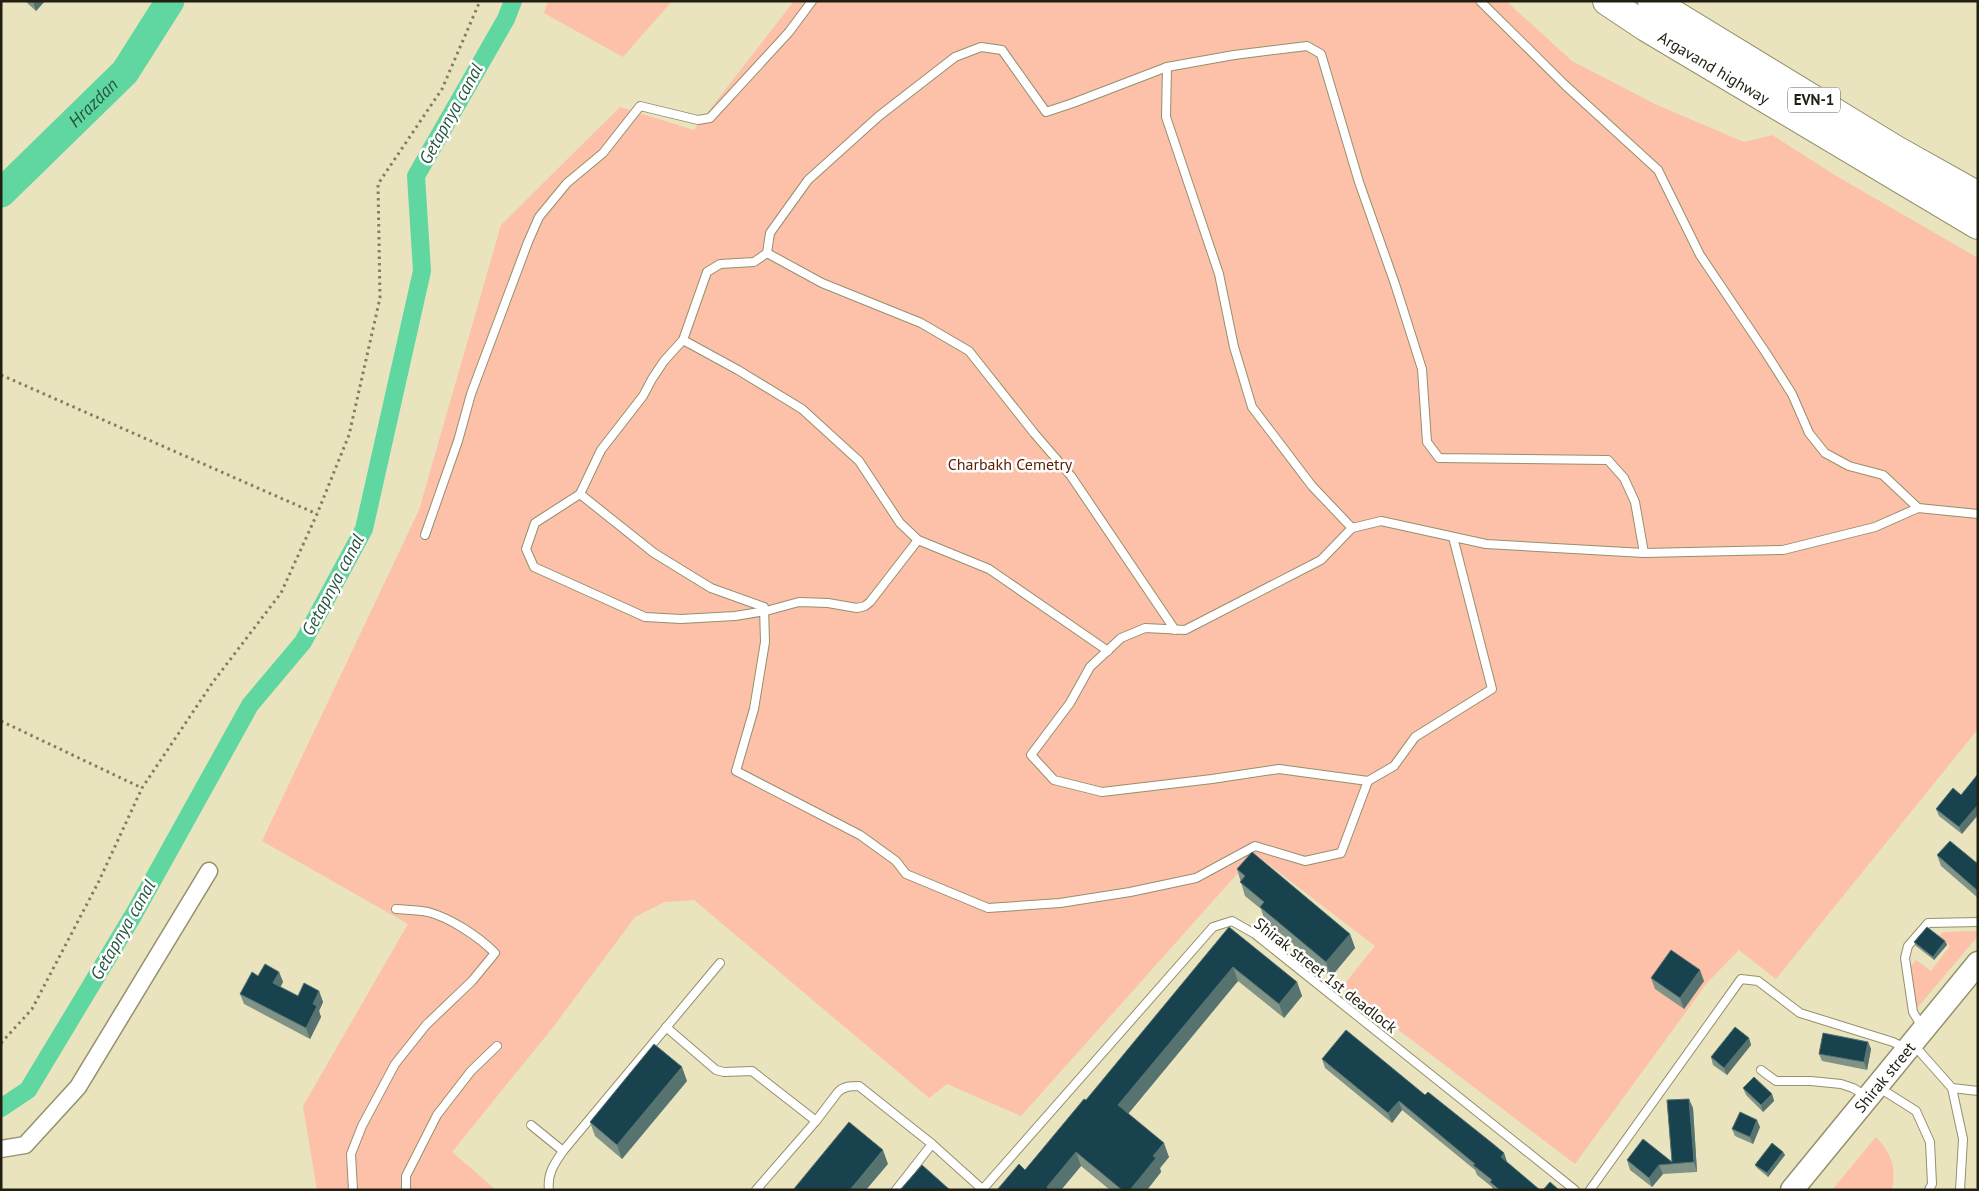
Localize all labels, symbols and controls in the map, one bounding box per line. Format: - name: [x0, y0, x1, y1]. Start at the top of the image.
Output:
- street label: Argavand highway: [1655, 27, 1774, 109]
- water label: Getapnya canal: [413, 59, 488, 168]
- water label: Hrazdan: [63, 73, 123, 132]
- road number: EVN-1: [1788, 88, 1840, 112]
- park label: Charbakh Cemetry: [948, 454, 1073, 474]
- water label: Getapnya canal: [296, 530, 369, 640]
- water label: Getapnya canal: [85, 875, 161, 984]
- street label: Shirak street 1st deadlock: [1250, 913, 1402, 1037]
- street label: Shirak street: [1850, 1037, 1920, 1117]

